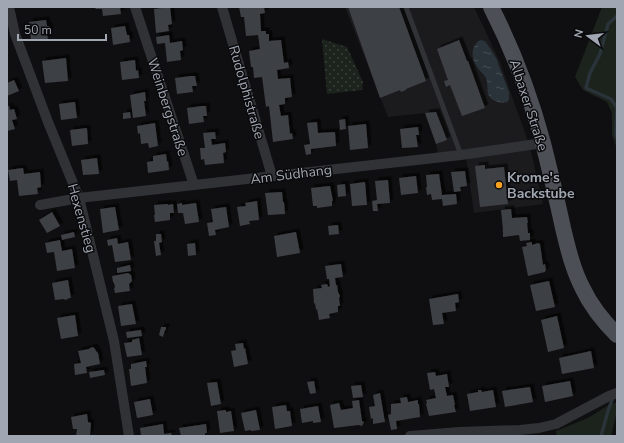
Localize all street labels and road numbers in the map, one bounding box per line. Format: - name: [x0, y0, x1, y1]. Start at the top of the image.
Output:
- street label: Rudolphistraße: [224, 43, 269, 141]
- street label: Weinbergstraße: [143, 56, 192, 159]
- street label: Albaxer Straße: [505, 57, 552, 153]
- street label: Am Südhang: [249, 160, 333, 189]
- street label: Hexenstieg: [63, 181, 100, 255]

